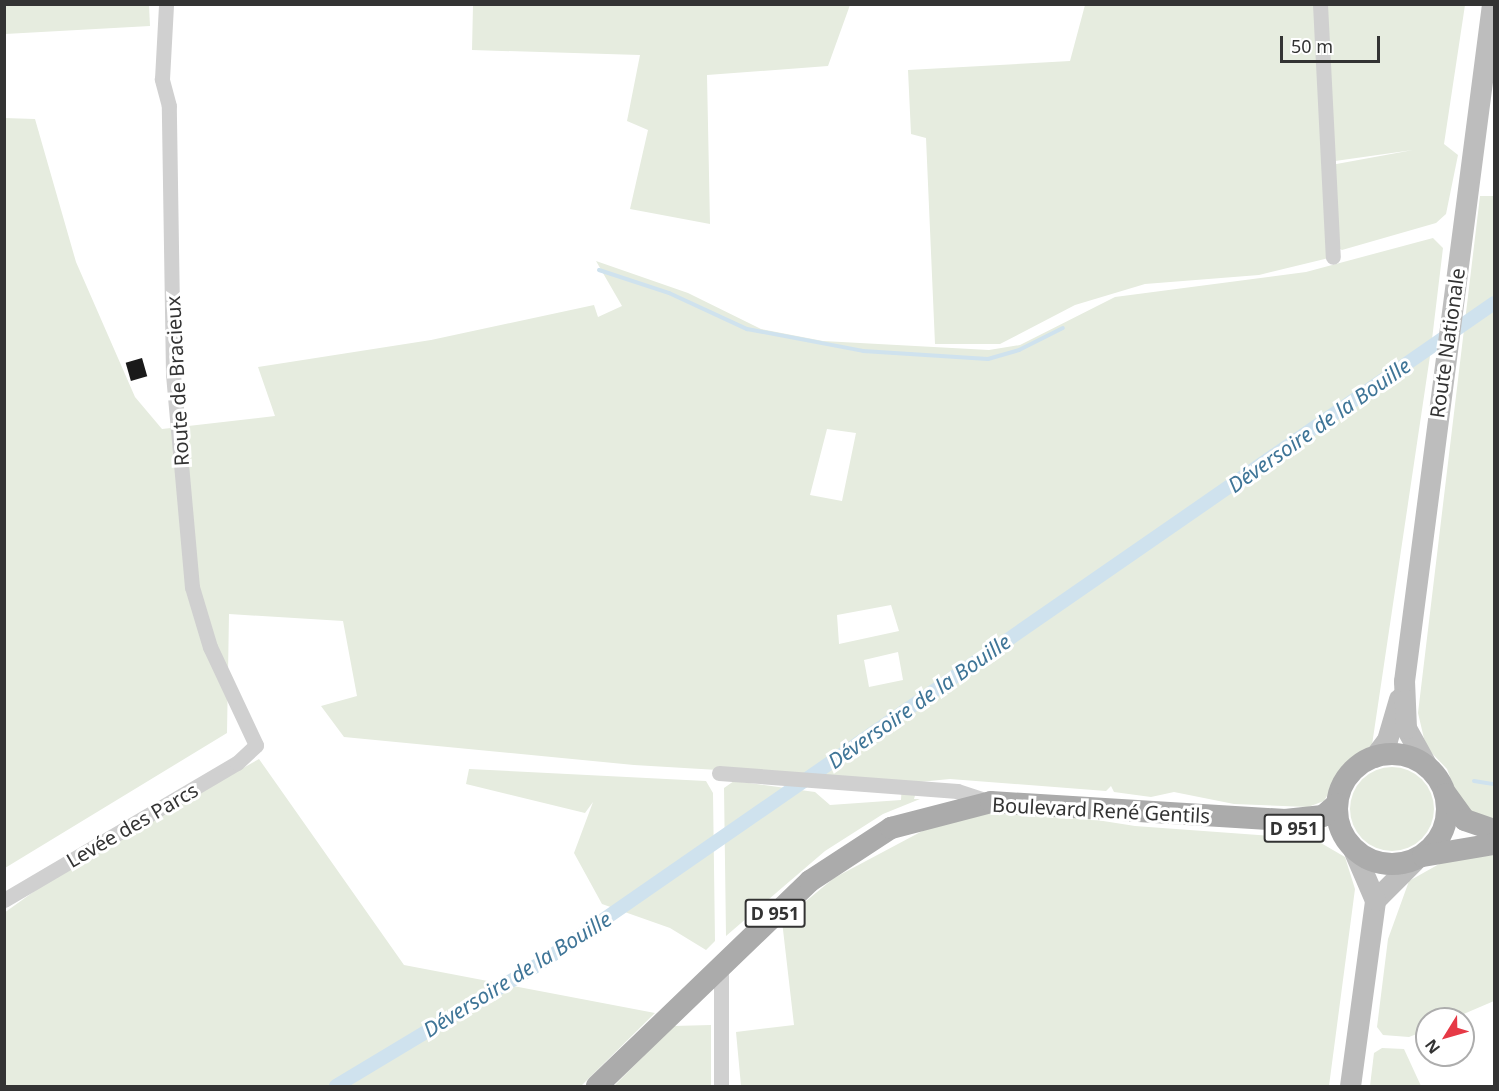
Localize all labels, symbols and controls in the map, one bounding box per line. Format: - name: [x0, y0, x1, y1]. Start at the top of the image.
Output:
- scale bar: [1283, 24, 1384, 62]
- text: 50 m: [1291, 34, 1333, 58]
- street label: Route Nationale: [1425, 266, 1469, 420]
- street label: Route de Bracieux: [161, 295, 193, 467]
- water label: Déversoire de la Bouille: [1223, 352, 1415, 498]
- water label: Déversoire de la Bouille: [823, 628, 1015, 774]
- street label: Levée des Parcs: [62, 778, 202, 872]
- street label: Boulevard René Gentils: [991, 792, 1211, 828]
- road number: D 951: [1262, 813, 1326, 843]
- road number: D 951: [744, 898, 806, 928]
- water label: Déversoire de la Bouille: [418, 906, 616, 1042]
- north arrow: [1415, 1007, 1475, 1067]
- text: N: [1420, 1035, 1445, 1058]

